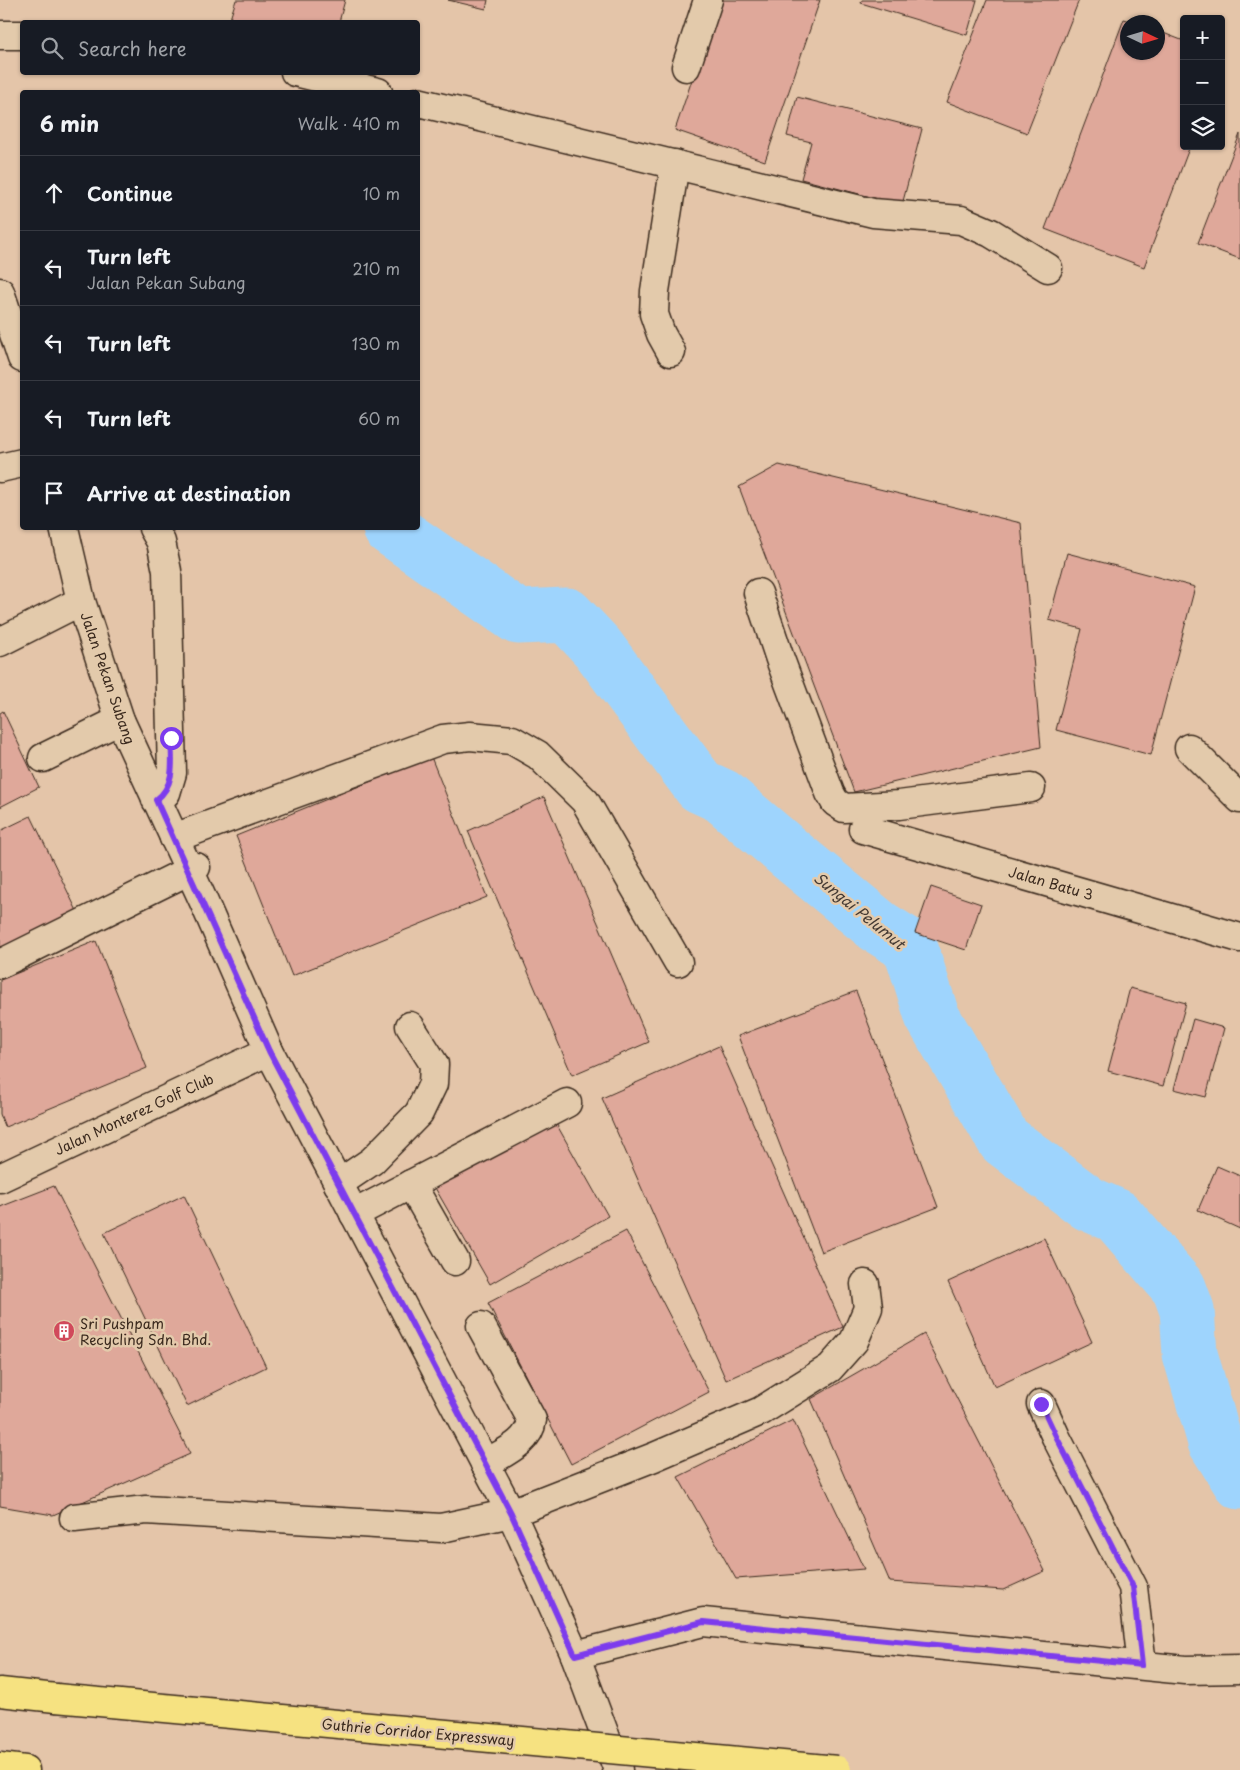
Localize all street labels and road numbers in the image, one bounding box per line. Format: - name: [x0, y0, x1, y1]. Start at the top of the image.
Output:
- street label: Jalan Pekan Subang: [75, 609, 141, 747]
- street label: Jalan Batu 3: [1006, 861, 1096, 905]
- street label: Jalan Monterez Golf Club: [51, 1068, 217, 1160]
- street label: Guthrie Corridor Expressway: [321, 1713, 515, 1751]

